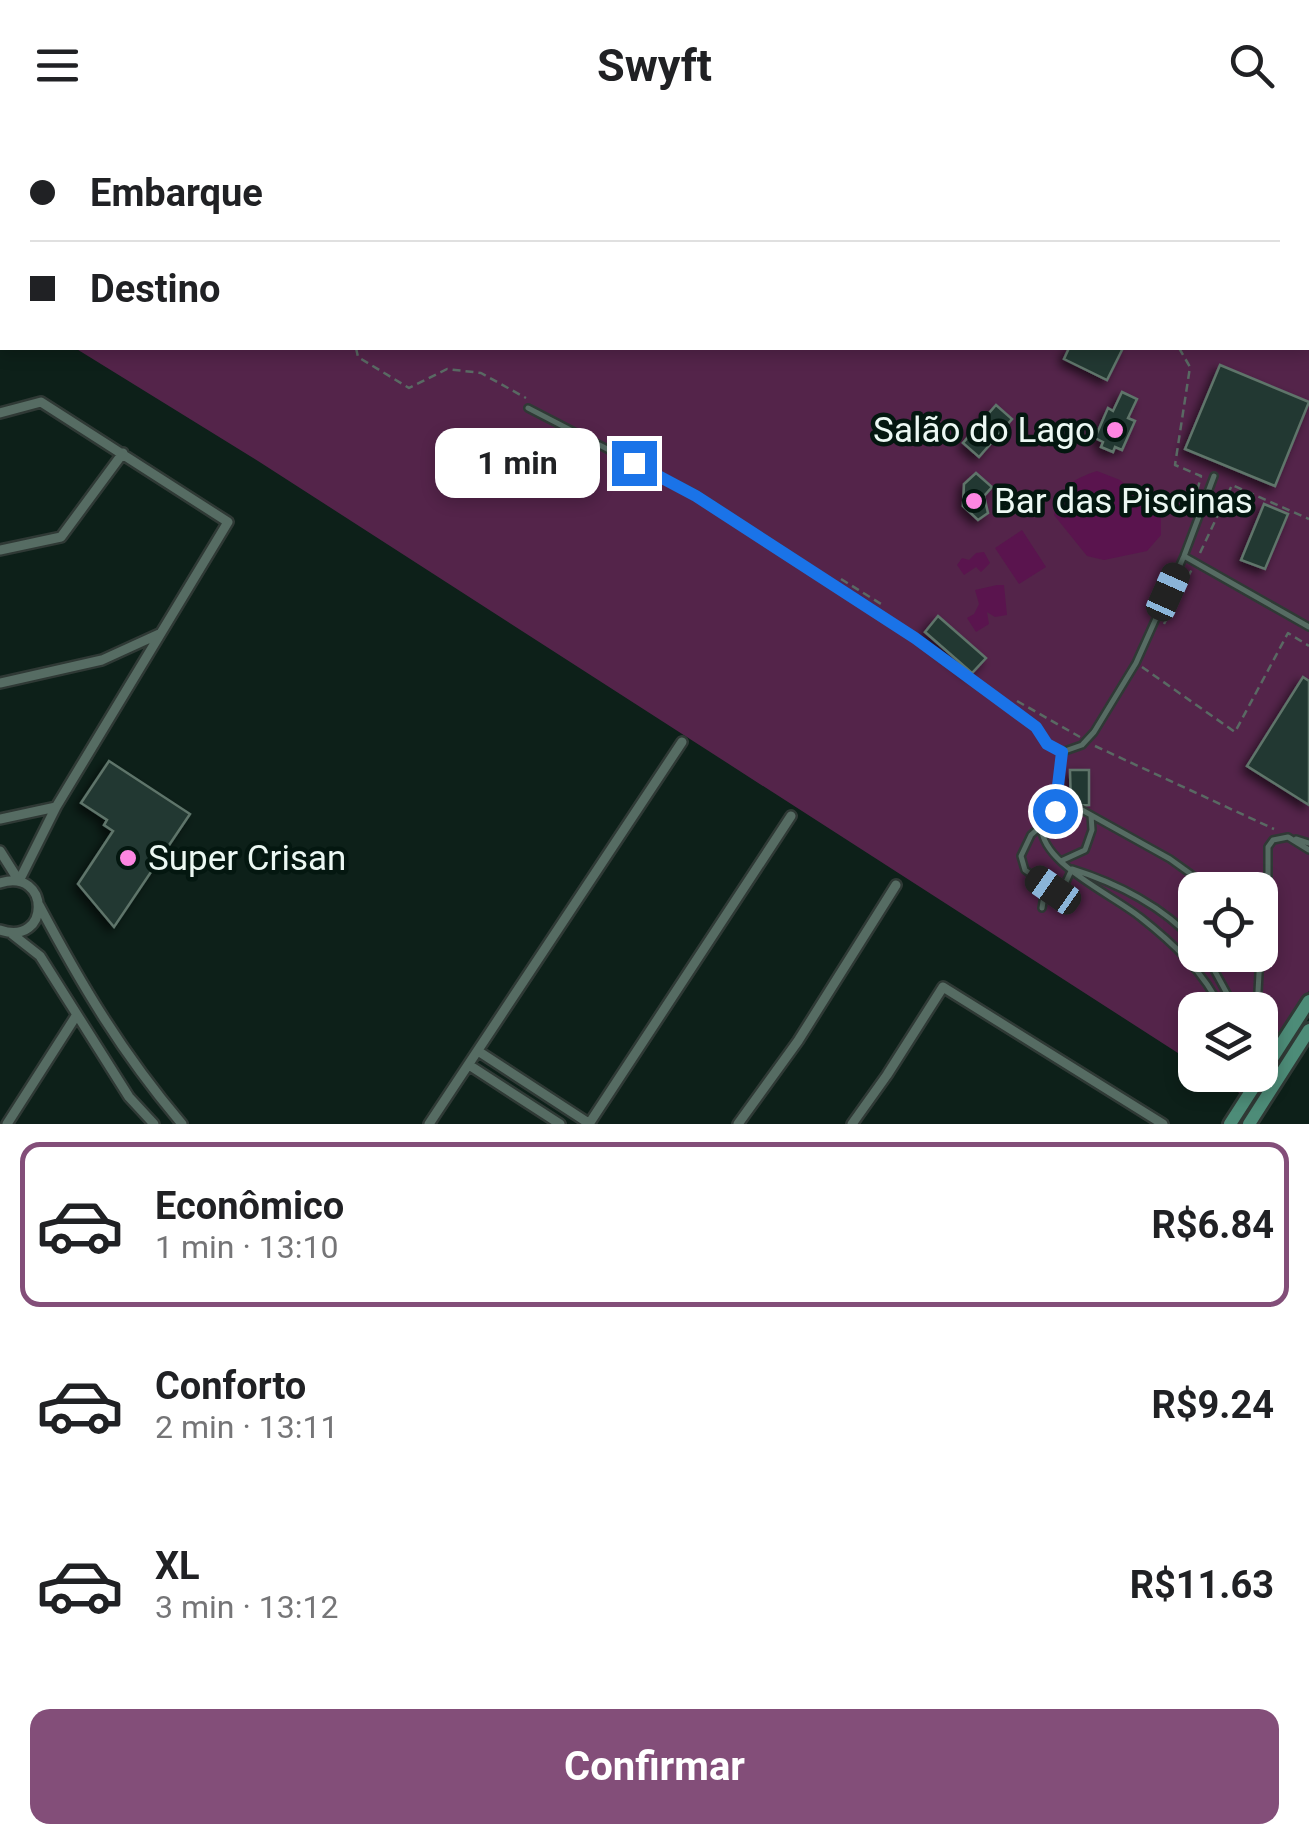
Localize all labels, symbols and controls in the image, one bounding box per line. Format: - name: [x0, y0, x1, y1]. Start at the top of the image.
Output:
- icon: menu: [30, 38, 85, 93]
- icon: search: [1224, 38, 1279, 93]
- text: Swyft: [597, 39, 712, 92]
- text: Embarque: [90, 171, 263, 215]
- text: Destino: [90, 267, 220, 311]
- place label: Salão do Lago: [873, 410, 1095, 451]
- marker: Salão do Lago: [1104, 419, 1126, 441]
- callout: 1 min: [434, 428, 599, 498]
- route end: [612, 441, 657, 486]
- text: 1 min: [477, 444, 558, 482]
- place label: Bar das Piscinas: [994, 481, 1253, 522]
- marker: Bar das Piscinas: [963, 490, 985, 512]
- car: [1142, 558, 1194, 626]
- route start: [1033, 789, 1078, 834]
- place label: Super Crisan: [148, 838, 346, 879]
- marker: Super Crisan: [117, 847, 139, 869]
- car: [1020, 861, 1086, 919]
- map controls: [1178, 872, 1278, 1092]
- button: locate: [1178, 872, 1278, 972]
- button: layers: [1178, 992, 1278, 1092]
- icon: car: [35, 1180, 125, 1270]
- text: Econômico: [155, 1184, 344, 1228]
- text: R$6.84: [1151, 1203, 1274, 1247]
- text: 1 min · 13:10: [155, 1228, 338, 1266]
- icon: car: [35, 1360, 125, 1450]
- text: Conforto: [155, 1364, 306, 1408]
- text: R$9.24: [1151, 1383, 1274, 1427]
- text: 2 min · 13:11: [155, 1408, 338, 1446]
- icon: car: [35, 1540, 125, 1630]
- text: XL: [155, 1544, 200, 1588]
- text: R$11.63: [1130, 1563, 1274, 1607]
- text: 3 min · 13:12: [155, 1588, 338, 1626]
- button: Confirmar: [30, 1709, 1279, 1824]

